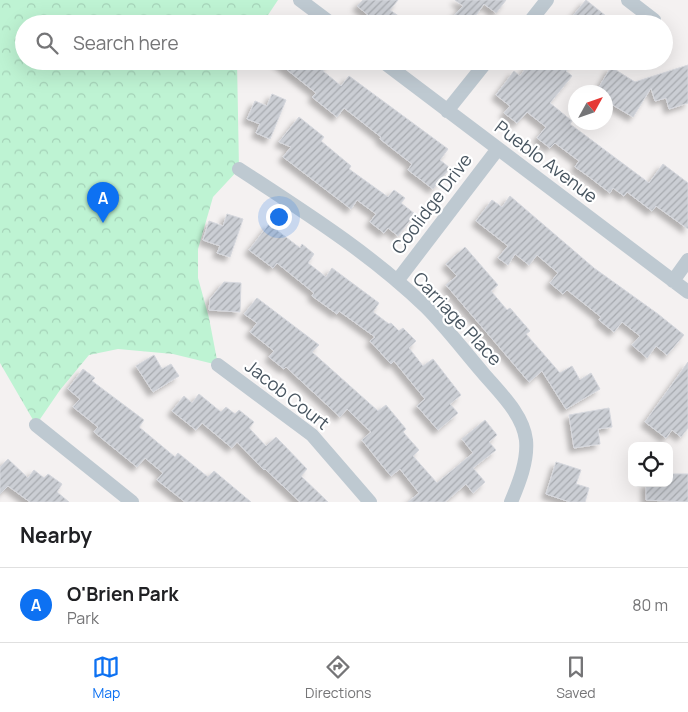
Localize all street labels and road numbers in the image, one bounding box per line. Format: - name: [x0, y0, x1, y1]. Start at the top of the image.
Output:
- street label: Pueblo Avenue: [490, 115, 603, 208]
- street label: Coolidge Drive: [385, 148, 477, 259]
- street label: Carriage Place: [408, 266, 507, 370]
- street label: Jacob Court: [240, 354, 335, 435]

